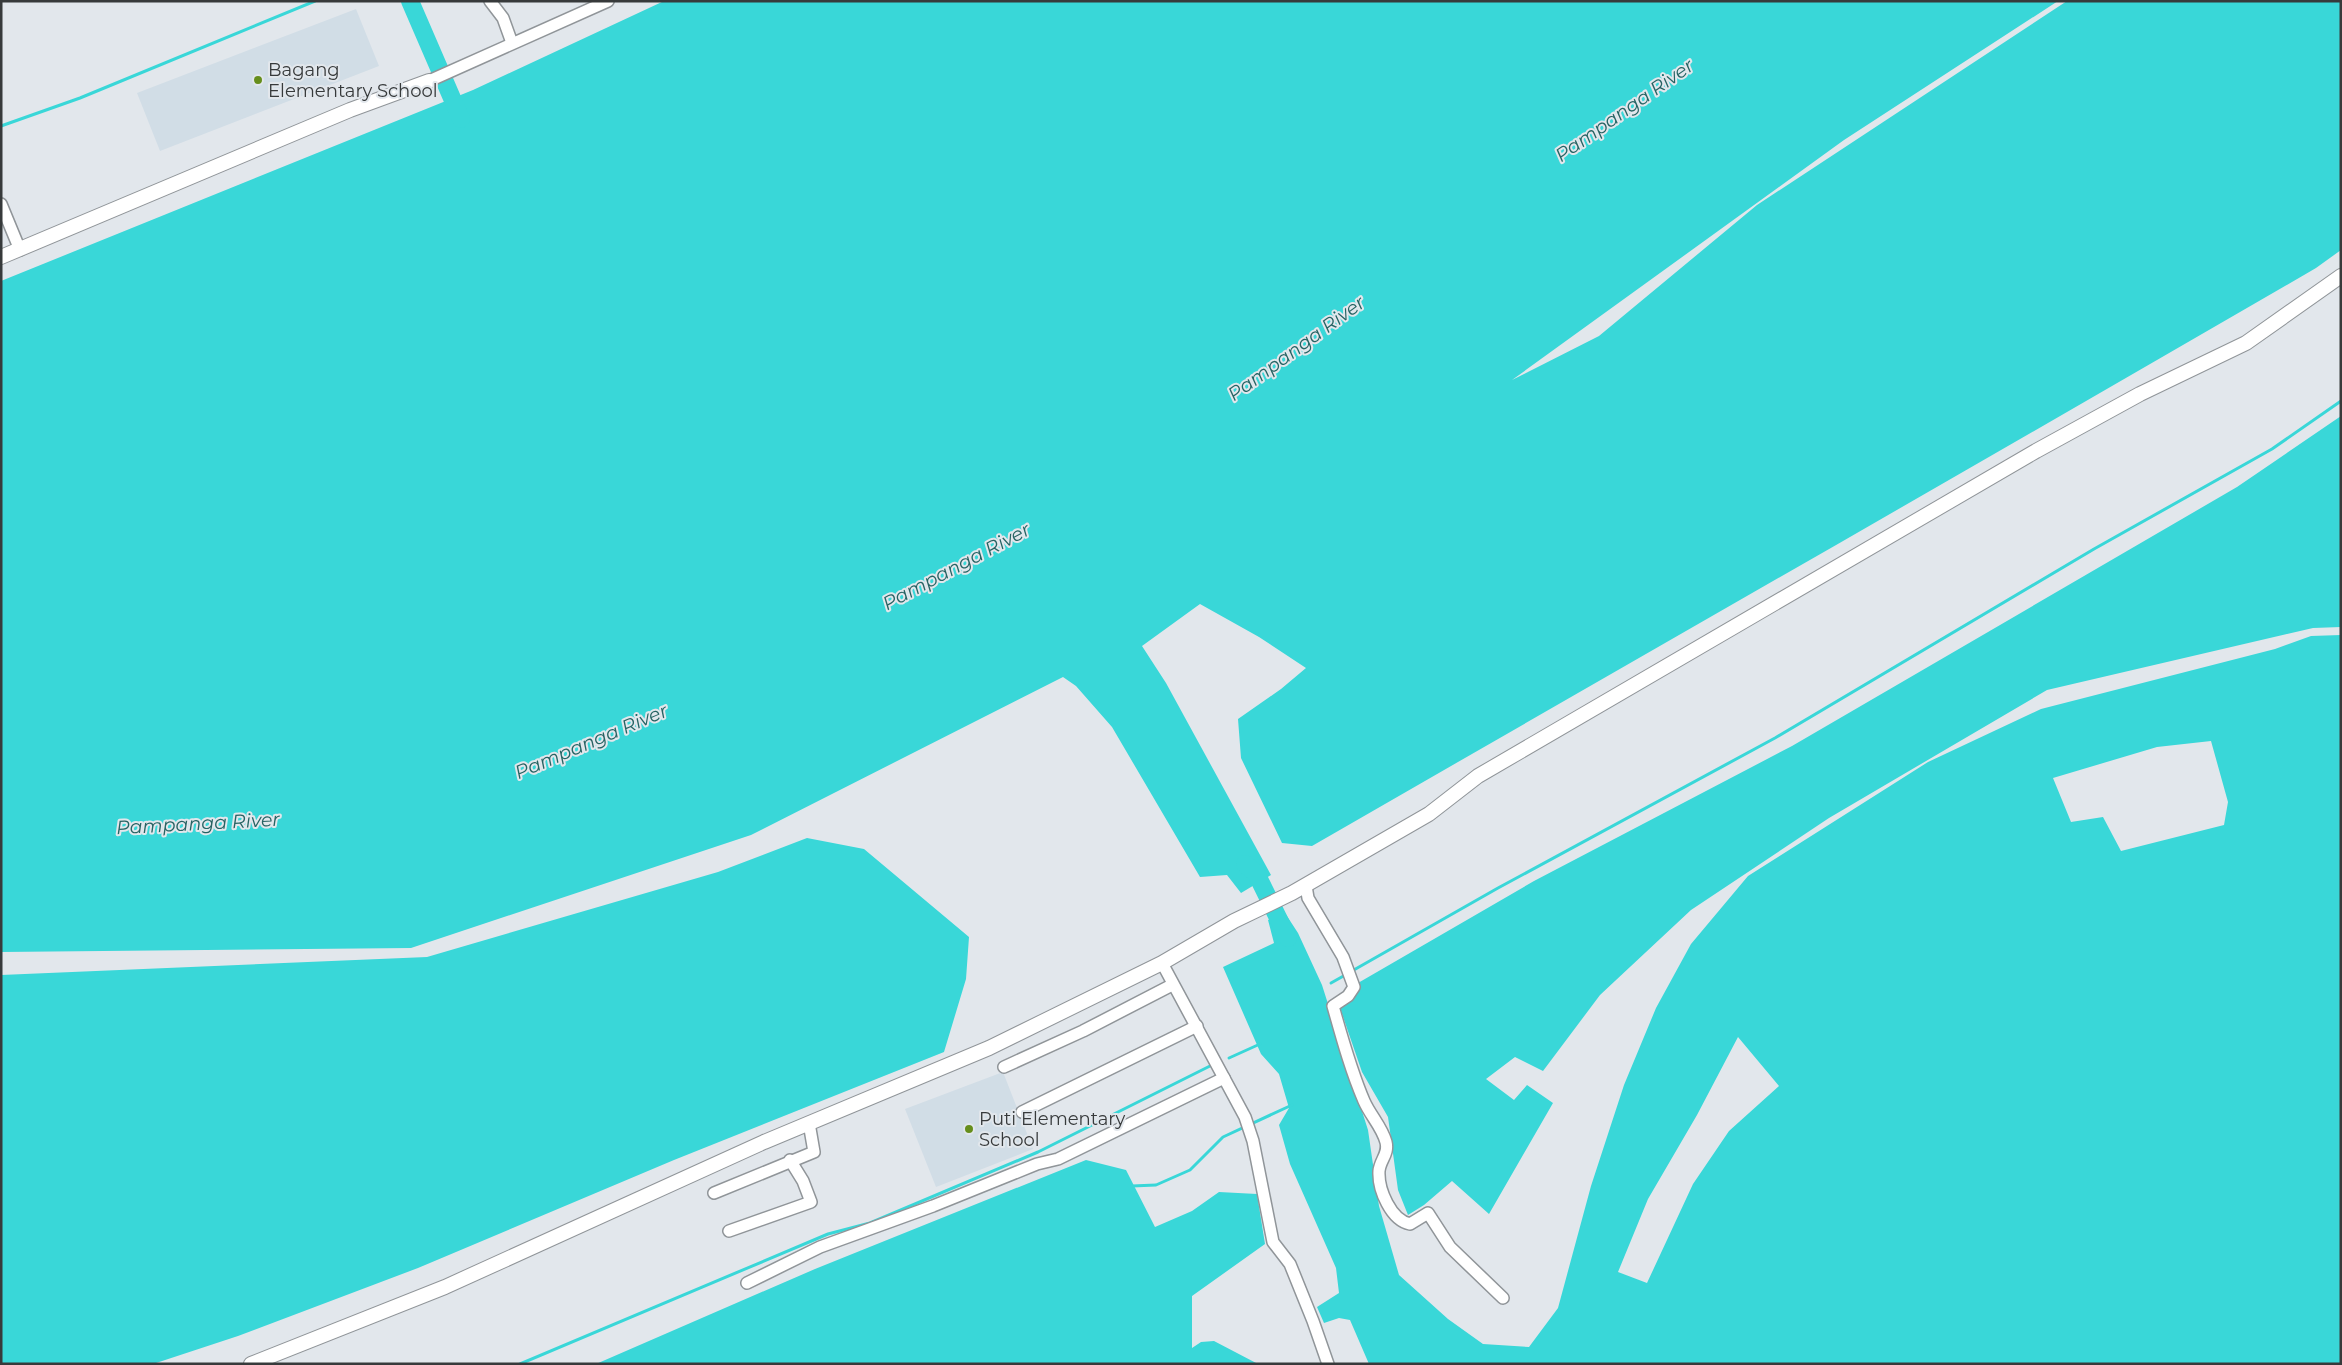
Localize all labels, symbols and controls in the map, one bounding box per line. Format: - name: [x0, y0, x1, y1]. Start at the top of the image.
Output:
- water label: Pampanga River: [1551, 54, 1698, 167]
- place label: Bagang Elementary School: [268, 59, 438, 102]
- marker: Bagang Elementary School: [252, 74, 264, 86]
- water label: Pampanga River: [1223, 291, 1370, 406]
- water label: Pampanga River: [878, 518, 1034, 615]
- water label: Pampanga River: [511, 699, 671, 784]
- water label: Pampanga River: [116, 808, 281, 839]
- place label: Puti Elementary School: [979, 1108, 1125, 1151]
- marker: Puti Elementary School: [963, 1123, 975, 1135]

